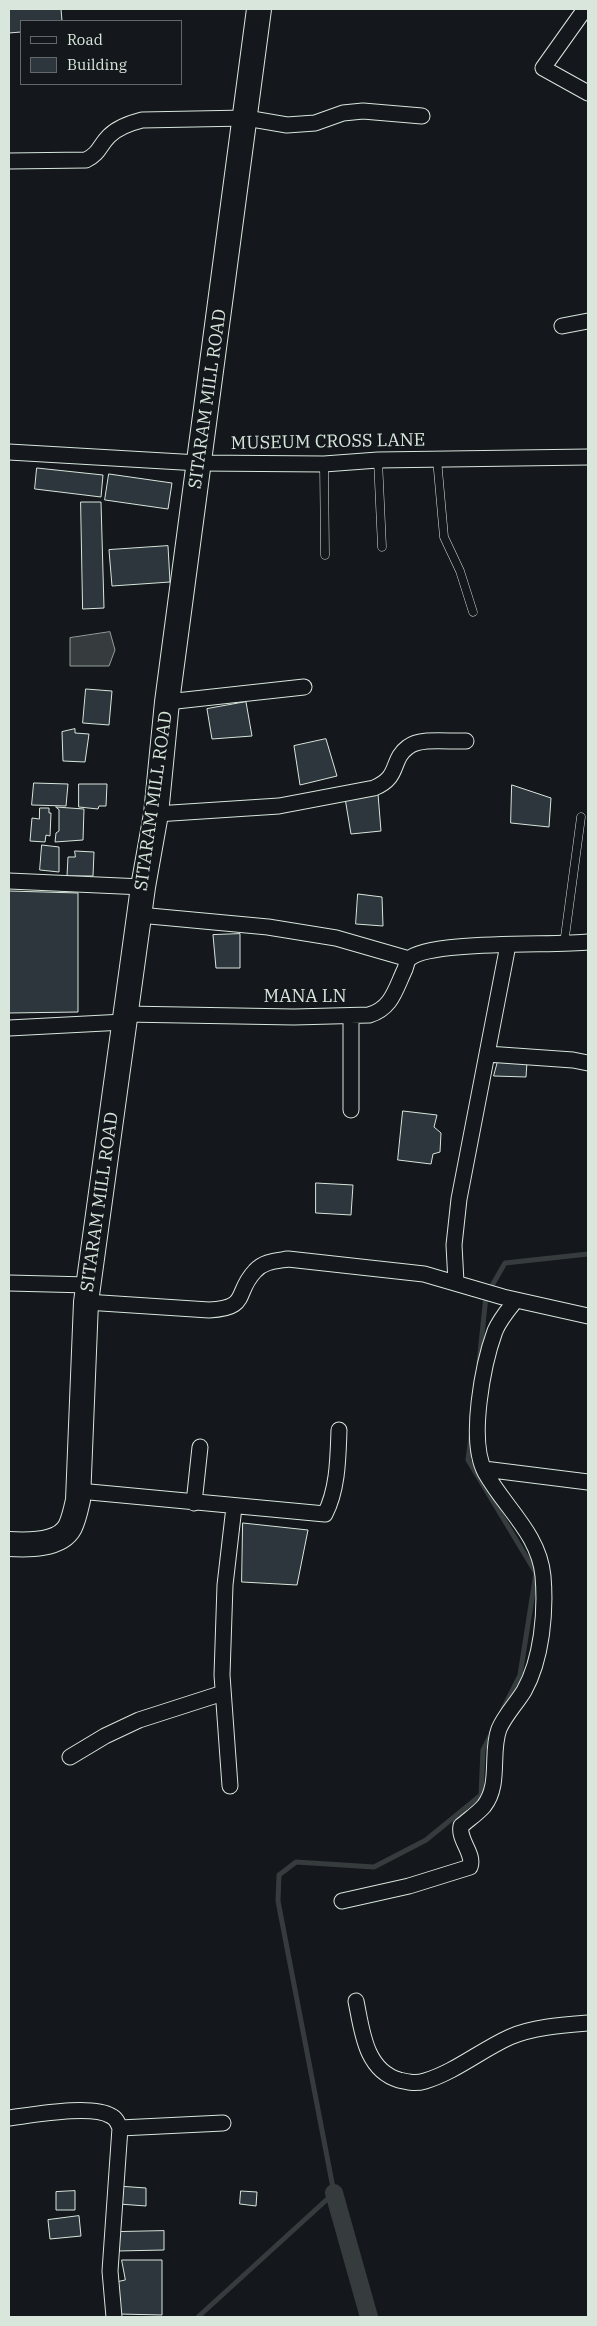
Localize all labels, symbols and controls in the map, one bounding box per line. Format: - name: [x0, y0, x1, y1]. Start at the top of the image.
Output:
- legend: [20, 20, 182, 85]
- text: Road: [67, 30, 103, 49]
- text: Building: [67, 55, 127, 74]
- street label: SITARAM MILL ROAD: [185, 308, 231, 490]
- street label: MUSEUM CROSS LANE: [231, 430, 425, 454]
- street label: SITARAM MILL ROAD: [131, 710, 177, 892]
- street label: MANA LN: [263, 986, 347, 1008]
- street label: SITARAM MILL ROAD: [77, 1111, 123, 1293]

